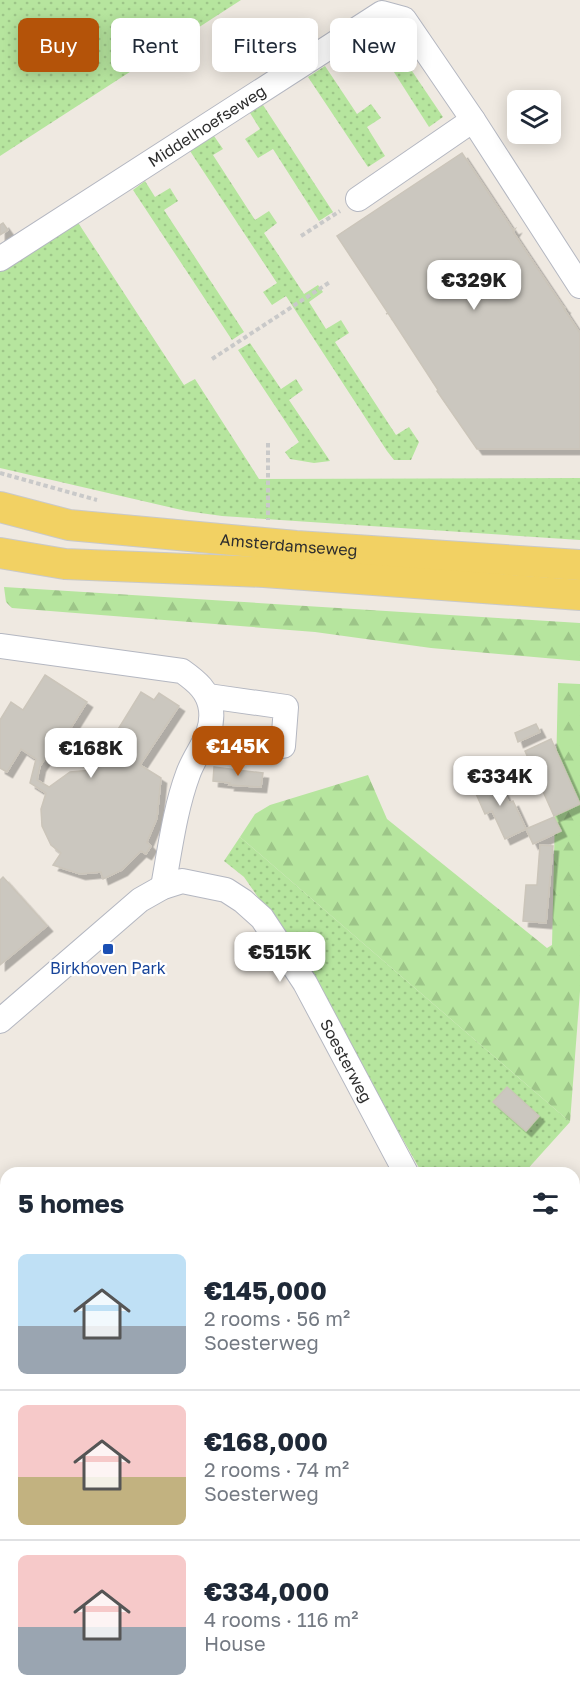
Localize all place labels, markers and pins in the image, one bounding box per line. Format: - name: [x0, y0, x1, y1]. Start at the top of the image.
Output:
- pin: €329K: [432, 260, 516, 311]
- pin: €145K: [196, 726, 280, 777]
- pin: €168K: [49, 728, 133, 779]
- pin: €334K: [458, 756, 542, 807]
- pin: €515K: [238, 932, 322, 983]
- marker: Birkhoven Park: [101, 942, 115, 956]
- place label: Birkhoven Park: [50, 958, 166, 978]

